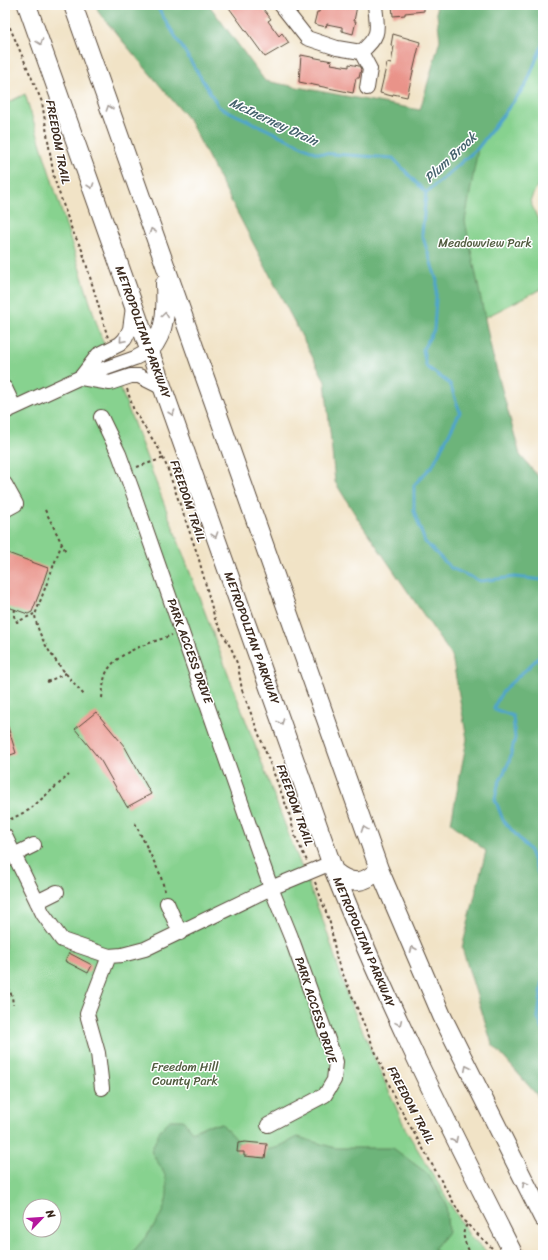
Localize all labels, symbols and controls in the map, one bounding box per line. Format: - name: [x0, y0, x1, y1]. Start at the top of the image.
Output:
- one-way arrow: [36, 38, 44, 45]
- water label: McInerney Drain: [226, 91, 324, 153]
- street label: FREEDOM TRAIL: [39, 98, 77, 187]
- one-way arrow: [105, 105, 114, 112]
- water label: Plum Brook: [419, 125, 484, 188]
- one-way arrow: [87, 182, 95, 189]
- one-way arrow: [148, 228, 157, 235]
- park label: Meadowview Park: [438, 232, 532, 254]
- street label: METROPOLITAN PARKWAY: [109, 262, 177, 402]
- one-way arrow: [160, 312, 169, 318]
- one-way arrow: [120, 336, 127, 343]
- one-way arrow: [167, 409, 176, 416]
- street label: FREEDOM TRAIL: [164, 457, 212, 545]
- one-way arrow: [211, 532, 219, 539]
- street label: METROPOLITAN PARKWAY: [218, 568, 286, 708]
- street label: PARK ACCESS DRIVE: [161, 595, 220, 708]
- one-way arrow: [277, 718, 285, 725]
- street label: FREEDOM TRAIL: [270, 761, 320, 849]
- one-way arrow: [361, 825, 369, 832]
- street label: METROPOLITAN PARKWAY: [327, 873, 402, 1011]
- one-way arrow: [410, 946, 418, 954]
- street label: PARK ACCESS DRIVE: [288, 954, 344, 1067]
- one-way arrow: [394, 1018, 402, 1026]
- park label: Freedom Hill County Park: [151, 1056, 219, 1092]
- street label: FREEDOM TRAIL: [381, 1062, 441, 1148]
- one-way arrow: [464, 1064, 472, 1072]
- one-way arrow: [450, 1136, 458, 1143]
- one-way arrow: [522, 1181, 530, 1188]
- north arrow: [22, 1198, 62, 1238]
- text: N: [40, 1206, 61, 1222]

